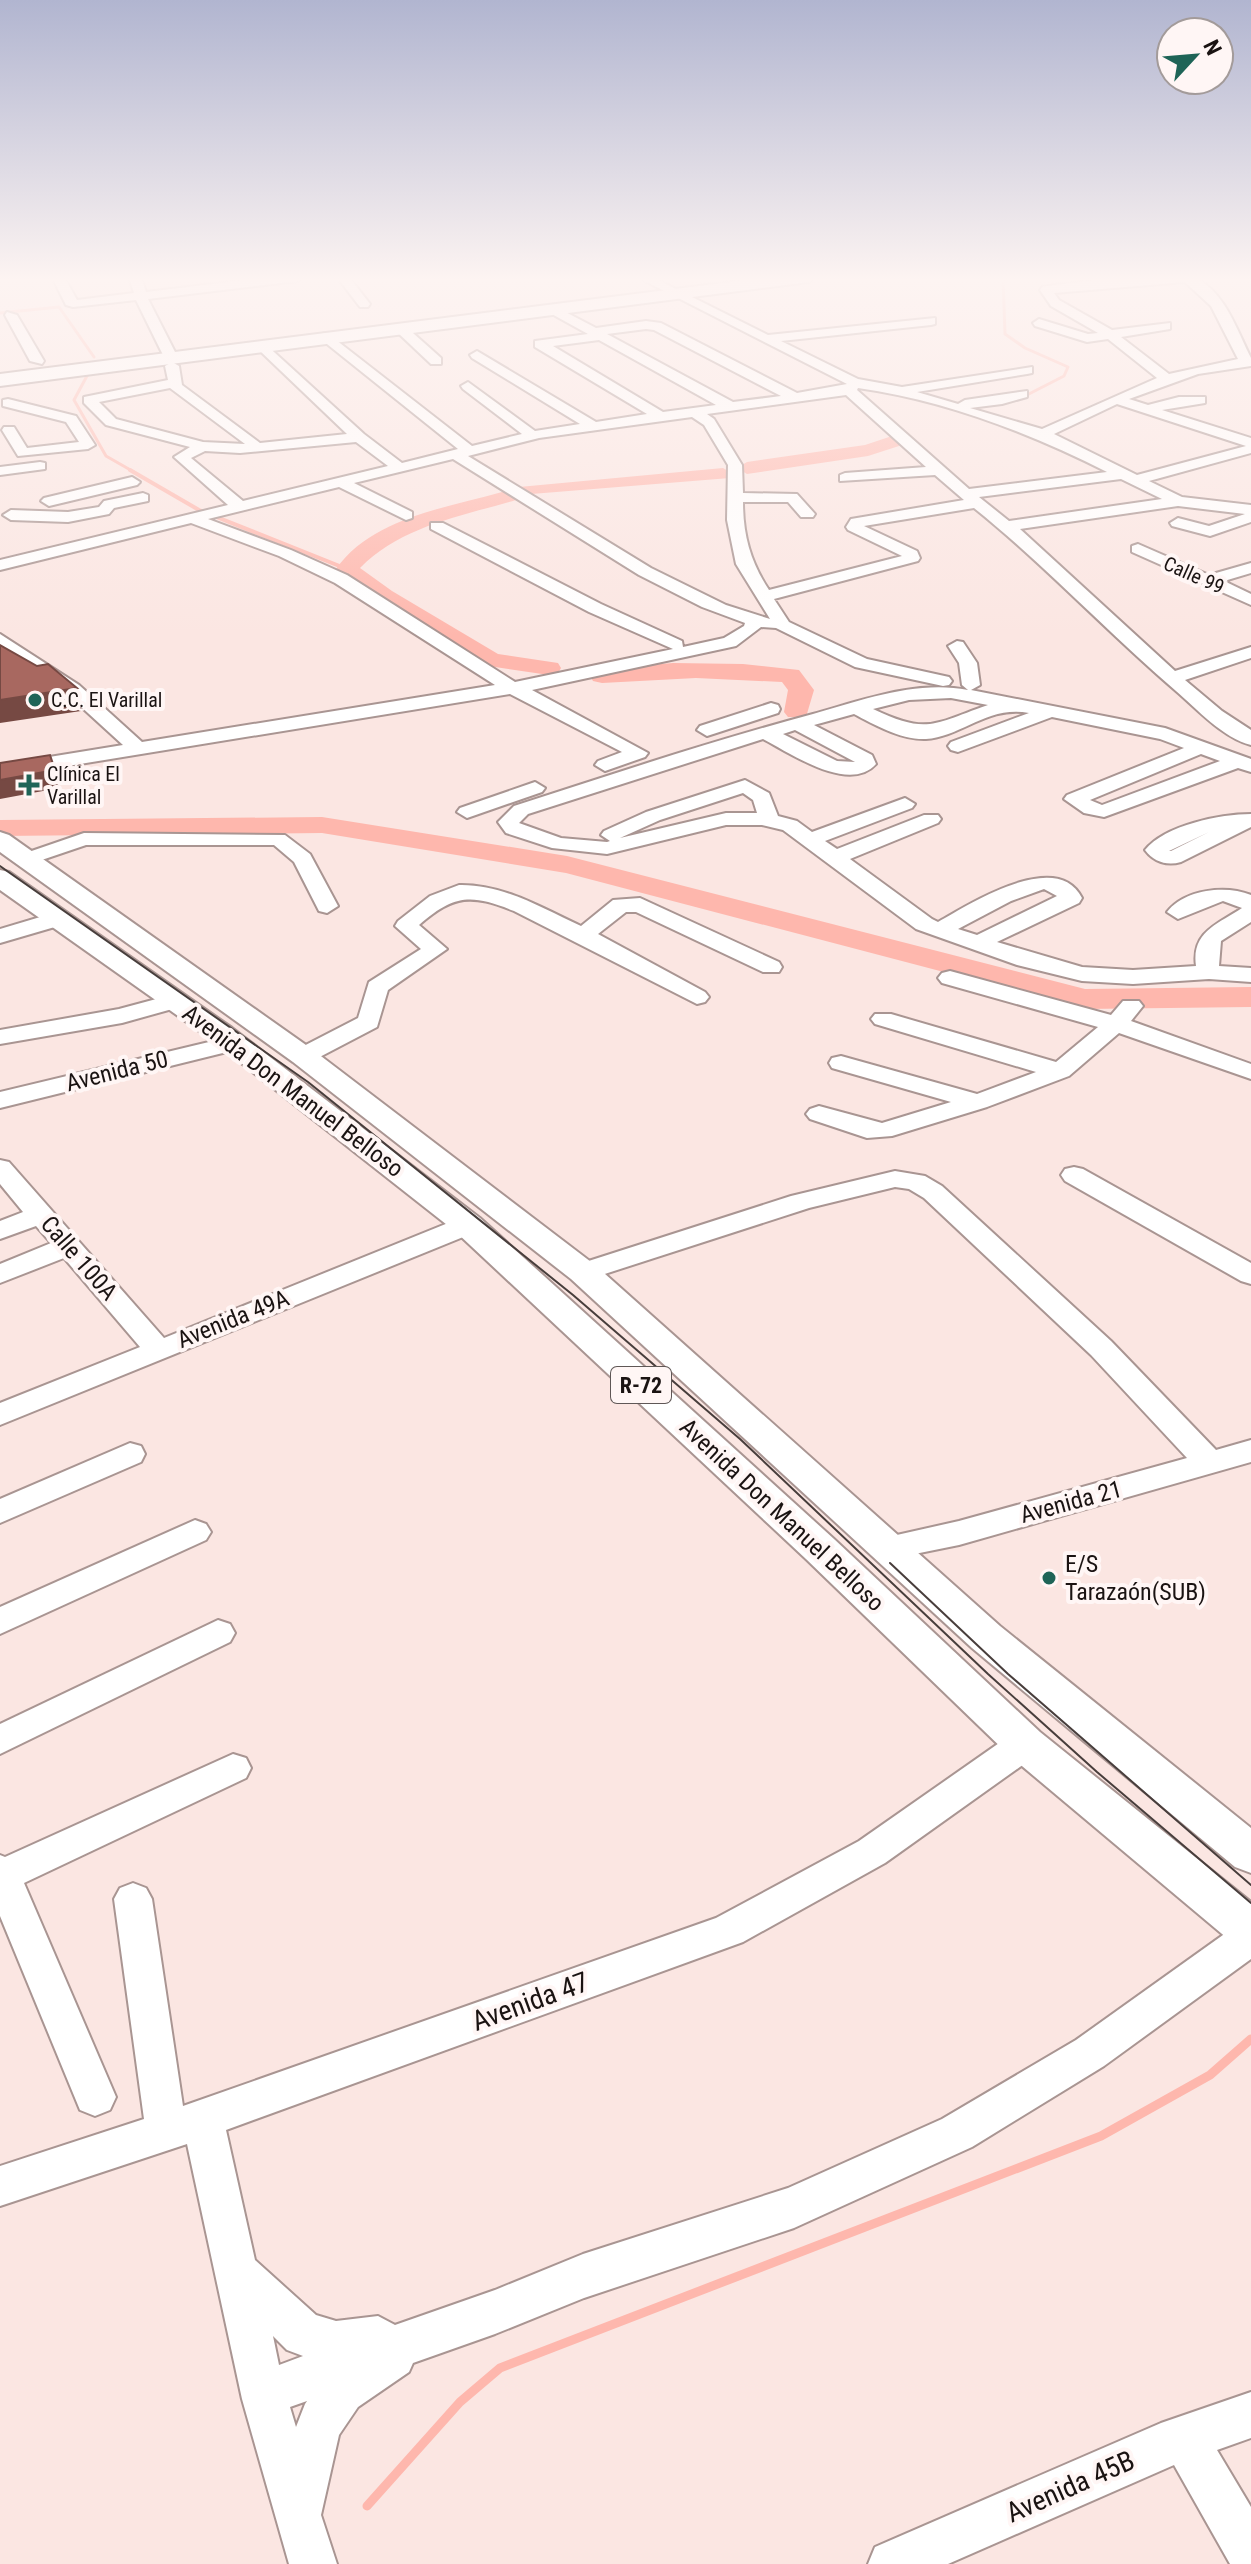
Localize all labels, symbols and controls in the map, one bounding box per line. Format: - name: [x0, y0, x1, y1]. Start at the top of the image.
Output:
- north arrow: [1155, 16, 1235, 96]
- text: N: [1198, 36, 1227, 59]
- street label: Calle 99: [1160, 551, 1228, 599]
- place label: C.C. El Varillal: [51, 688, 162, 712]
- marker: C.C. El Varillal: [26, 691, 44, 709]
- place label: Clínica El Varillal: [47, 762, 120, 809]
- marker: Clínica El Varillal: [18, 774, 40, 796]
- street label: Avenida Don Manuel Belloso: [177, 999, 409, 1183]
- street label: Avenida 50: [63, 1045, 171, 1097]
- street label: Calle 100A: [35, 1210, 123, 1306]
- street label: Avenida 49A: [173, 1284, 293, 1354]
- road number: R-72: [611, 1367, 671, 1403]
- street label: Avenida Don Manuel Belloso: [674, 1413, 890, 1617]
- street label: Avenida 21: [1017, 1475, 1125, 1529]
- place label: E/S Tarazaón(SUB): [1065, 1550, 1206, 1606]
- marker: E/S Tarazaón(SUB): [1040, 1569, 1058, 1587]
- street label: Avenida 47: [467, 1965, 593, 2038]
- street label: Avenida 45B: [1001, 2444, 1140, 2529]

